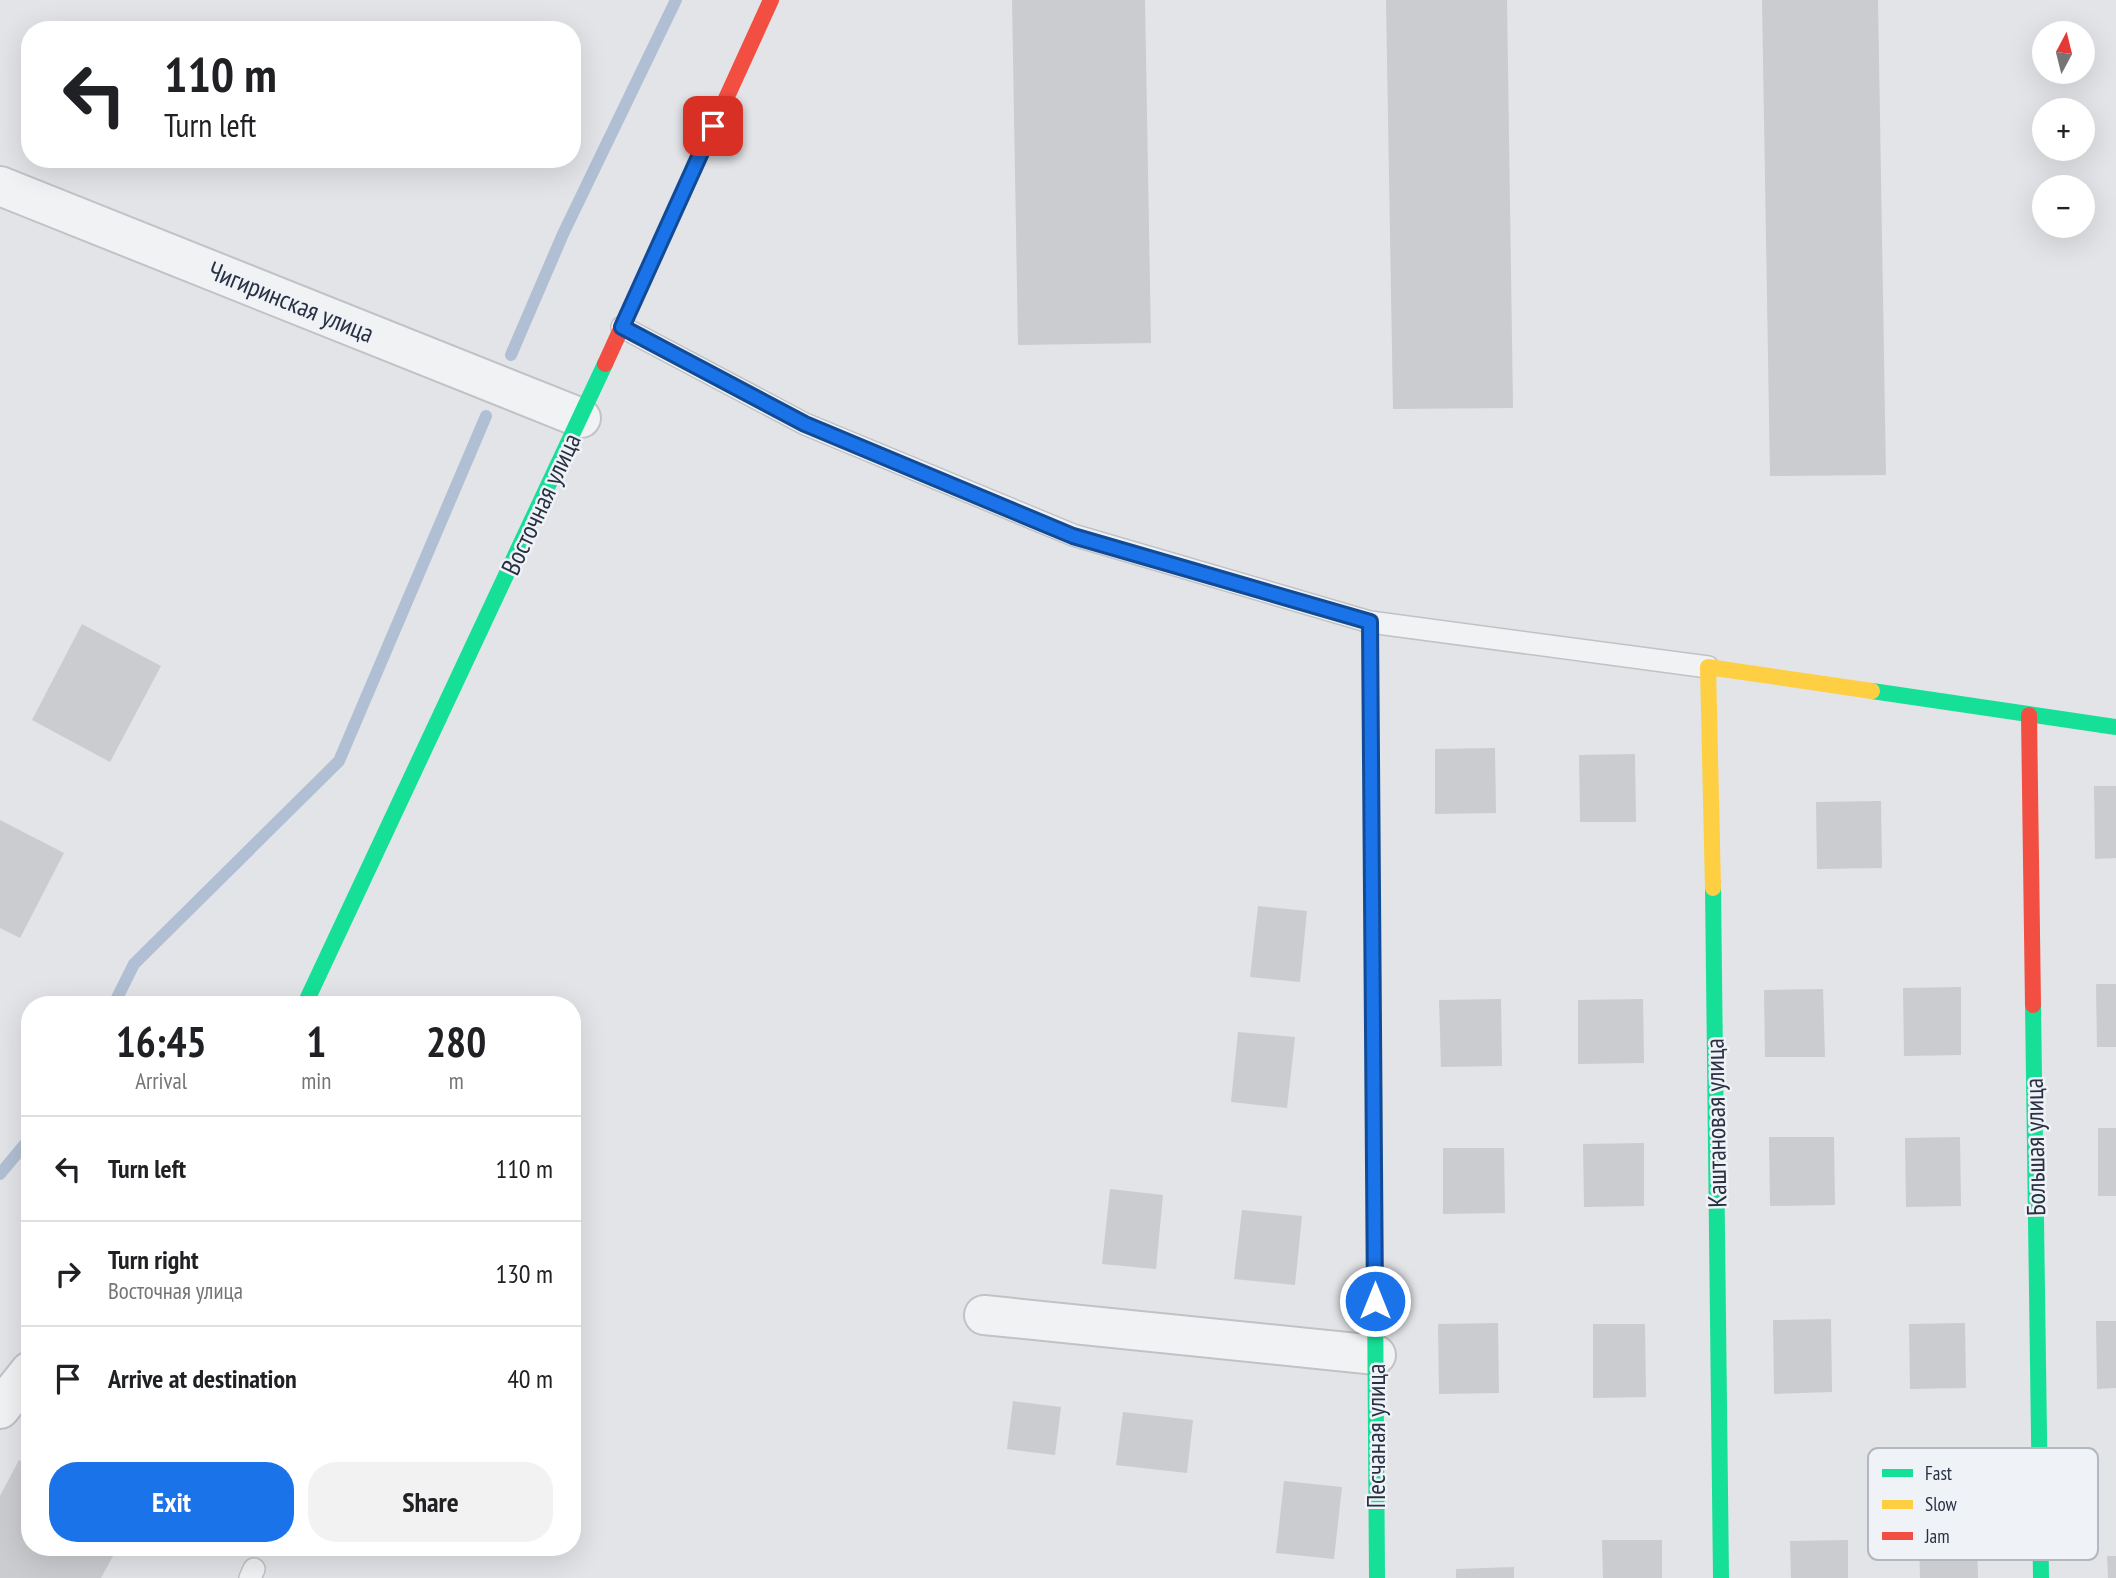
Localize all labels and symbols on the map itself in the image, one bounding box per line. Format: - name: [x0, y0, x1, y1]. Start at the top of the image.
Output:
- north arrow: [2032, 21, 2095, 84]
- pin: [683, 96, 743, 156]
- street label: Чигиринская улица: [204, 253, 379, 350]
- street label: Восточная улица: [493, 428, 588, 580]
- street label: Каштановая улица: [1698, 1038, 1733, 1208]
- street label: Большая улица: [2017, 1078, 2052, 1216]
- position arrow: [1338, 1264, 1412, 1338]
- street label: Песчаная улица: [1359, 1364, 1392, 1508]
- legend: [1868, 1448, 2098, 1560]
- text: Fast: [1925, 1461, 1953, 1485]
- text: Slow: [1925, 1492, 1958, 1516]
- text: Jam: [1924, 1524, 1950, 1548]

